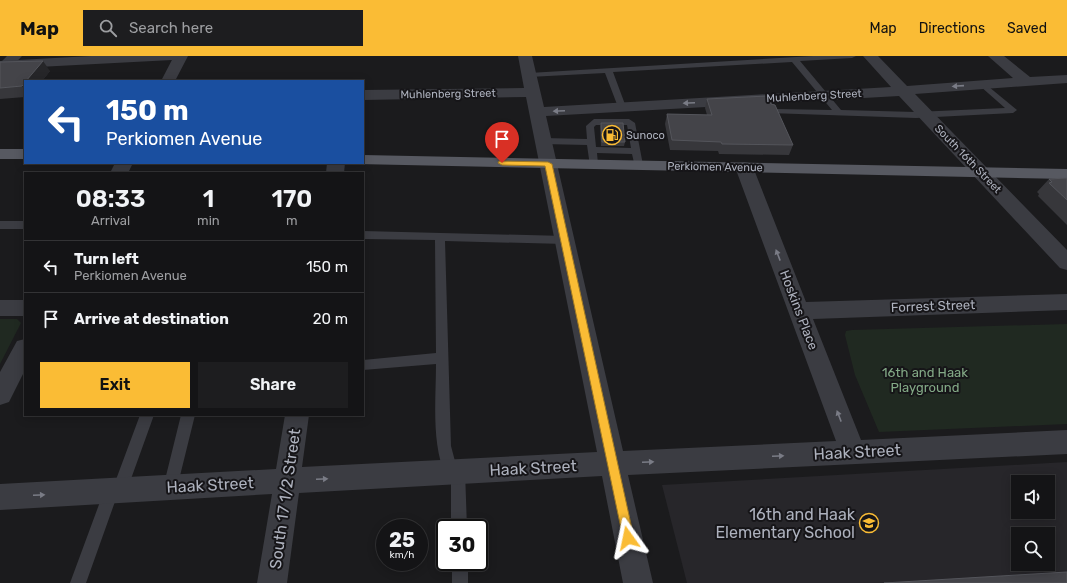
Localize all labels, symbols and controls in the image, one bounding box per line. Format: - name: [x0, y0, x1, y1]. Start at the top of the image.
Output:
- search box: [83, 10, 363, 46]
- text: Map: [20, 17, 59, 40]
- icon: search: [97, 17, 119, 39]
- text: Search here: [129, 19, 213, 37]
- text: Map: [870, 20, 897, 37]
- text: Directions: [919, 20, 985, 37]
- text: Saved: [1007, 20, 1047, 37]
- one-way arrow: [952, 82, 964, 89]
- street label: Muhlenberg Street: [400, 87, 496, 101]
- street label: Muhlenberg Street: [766, 87, 863, 105]
- text: 150 m: [106, 94, 189, 127]
- icon: left: [40, 96, 92, 148]
- one-way arrow: [683, 100, 695, 107]
- one-way arrow: [553, 108, 565, 115]
- pin: [485, 122, 519, 163]
- street label: South 16th Street: [932, 122, 1005, 196]
- fuel station icon: Sunoco: [601, 124, 623, 146]
- text: Perkiomen Avenue: [106, 128, 262, 150]
- icon: arrive: [491, 128, 513, 150]
- place label: Sunoco: [626, 129, 665, 142]
- street label: Perkiomen Avenue: [667, 160, 763, 174]
- text: 08:33: [76, 185, 145, 213]
- text: 1: [203, 185, 214, 213]
- text: 170: [271, 185, 312, 213]
- text: Arrival: [91, 213, 130, 228]
- text: min: [197, 213, 220, 228]
- text: m: [286, 213, 298, 228]
- one-way arrow: [774, 249, 780, 261]
- text: Turn left: [74, 250, 139, 268]
- icon: left: [40, 256, 62, 278]
- text: 150 m: [306, 258, 348, 276]
- text: Perkiomen Avenue: [74, 268, 187, 283]
- street label: Hoskins Place: [777, 268, 821, 352]
- street label: Forrest Street: [891, 297, 975, 315]
- icon: arrive: [40, 308, 62, 330]
- text: Arrive at destination: [74, 310, 229, 328]
- text: 20 m: [313, 310, 348, 328]
- button: Exit: [40, 362, 190, 408]
- button: Share: [198, 362, 348, 408]
- park label: 16th and Haak Playground: [882, 365, 968, 396]
- one-way arrow: [836, 410, 842, 422]
- street label: South 17 1/2 Street: [266, 428, 304, 570]
- street label: Haak Street: [813, 440, 901, 464]
- one-way arrow: [772, 453, 784, 460]
- street label: Haak Street: [489, 456, 577, 480]
- one-way arrow: [642, 459, 654, 466]
- street label: Haak Street: [166, 473, 254, 497]
- one-way arrow: [316, 475, 328, 482]
- map controls: [1011, 475, 1055, 571]
- button: sound: [1011, 475, 1055, 519]
- one-way arrow: [33, 491, 45, 498]
- place label: 16th and Haak Elementary School: [715, 505, 856, 542]
- school or university icon: 16th and Haak Elementary School: [858, 512, 880, 534]
- position arrow: [607, 517, 649, 559]
- speed limit sign: 30: [436, 519, 488, 571]
- button: search: [1011, 527, 1055, 571]
- text: 25: [389, 528, 415, 552]
- text: km/h: [390, 549, 414, 561]

